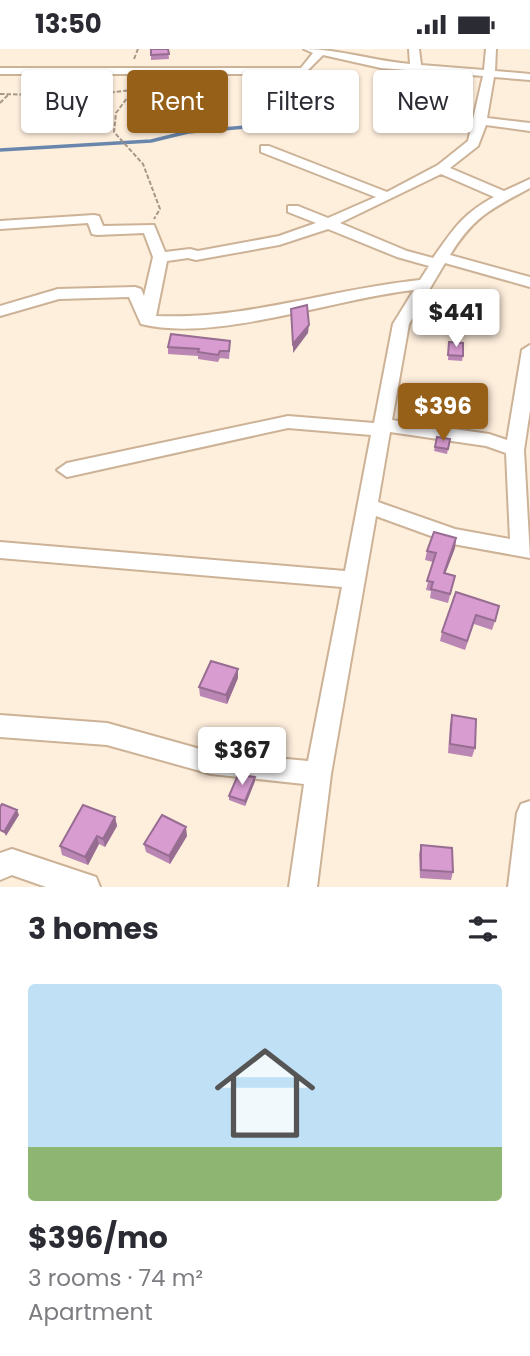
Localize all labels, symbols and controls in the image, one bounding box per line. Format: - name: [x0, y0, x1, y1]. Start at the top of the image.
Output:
- text: 13:50: [35, 6, 102, 42]
- chip: Buy: [21, 70, 113, 133]
- chip: Rent: [127, 70, 228, 133]
- chip: Filters: [242, 70, 359, 133]
- chip: New: [373, 70, 473, 133]
- pin: $441: [415, 289, 497, 349]
- text: $441: [429, 296, 483, 328]
- pin: $396: [402, 383, 484, 443]
- text: $396: [414, 390, 472, 422]
- pin: $367: [201, 727, 283, 787]
- text: $367: [214, 734, 270, 766]
- text: 3 homes: [28, 907, 159, 950]
- icon: filters: [464, 910, 502, 948]
- icon: home: [202, 1030, 328, 1156]
- text: $396/mo: [28, 1216, 168, 1259]
- text: 3 rooms · 74 m²: [28, 1262, 203, 1294]
- text: Apartment: [28, 1296, 153, 1328]

